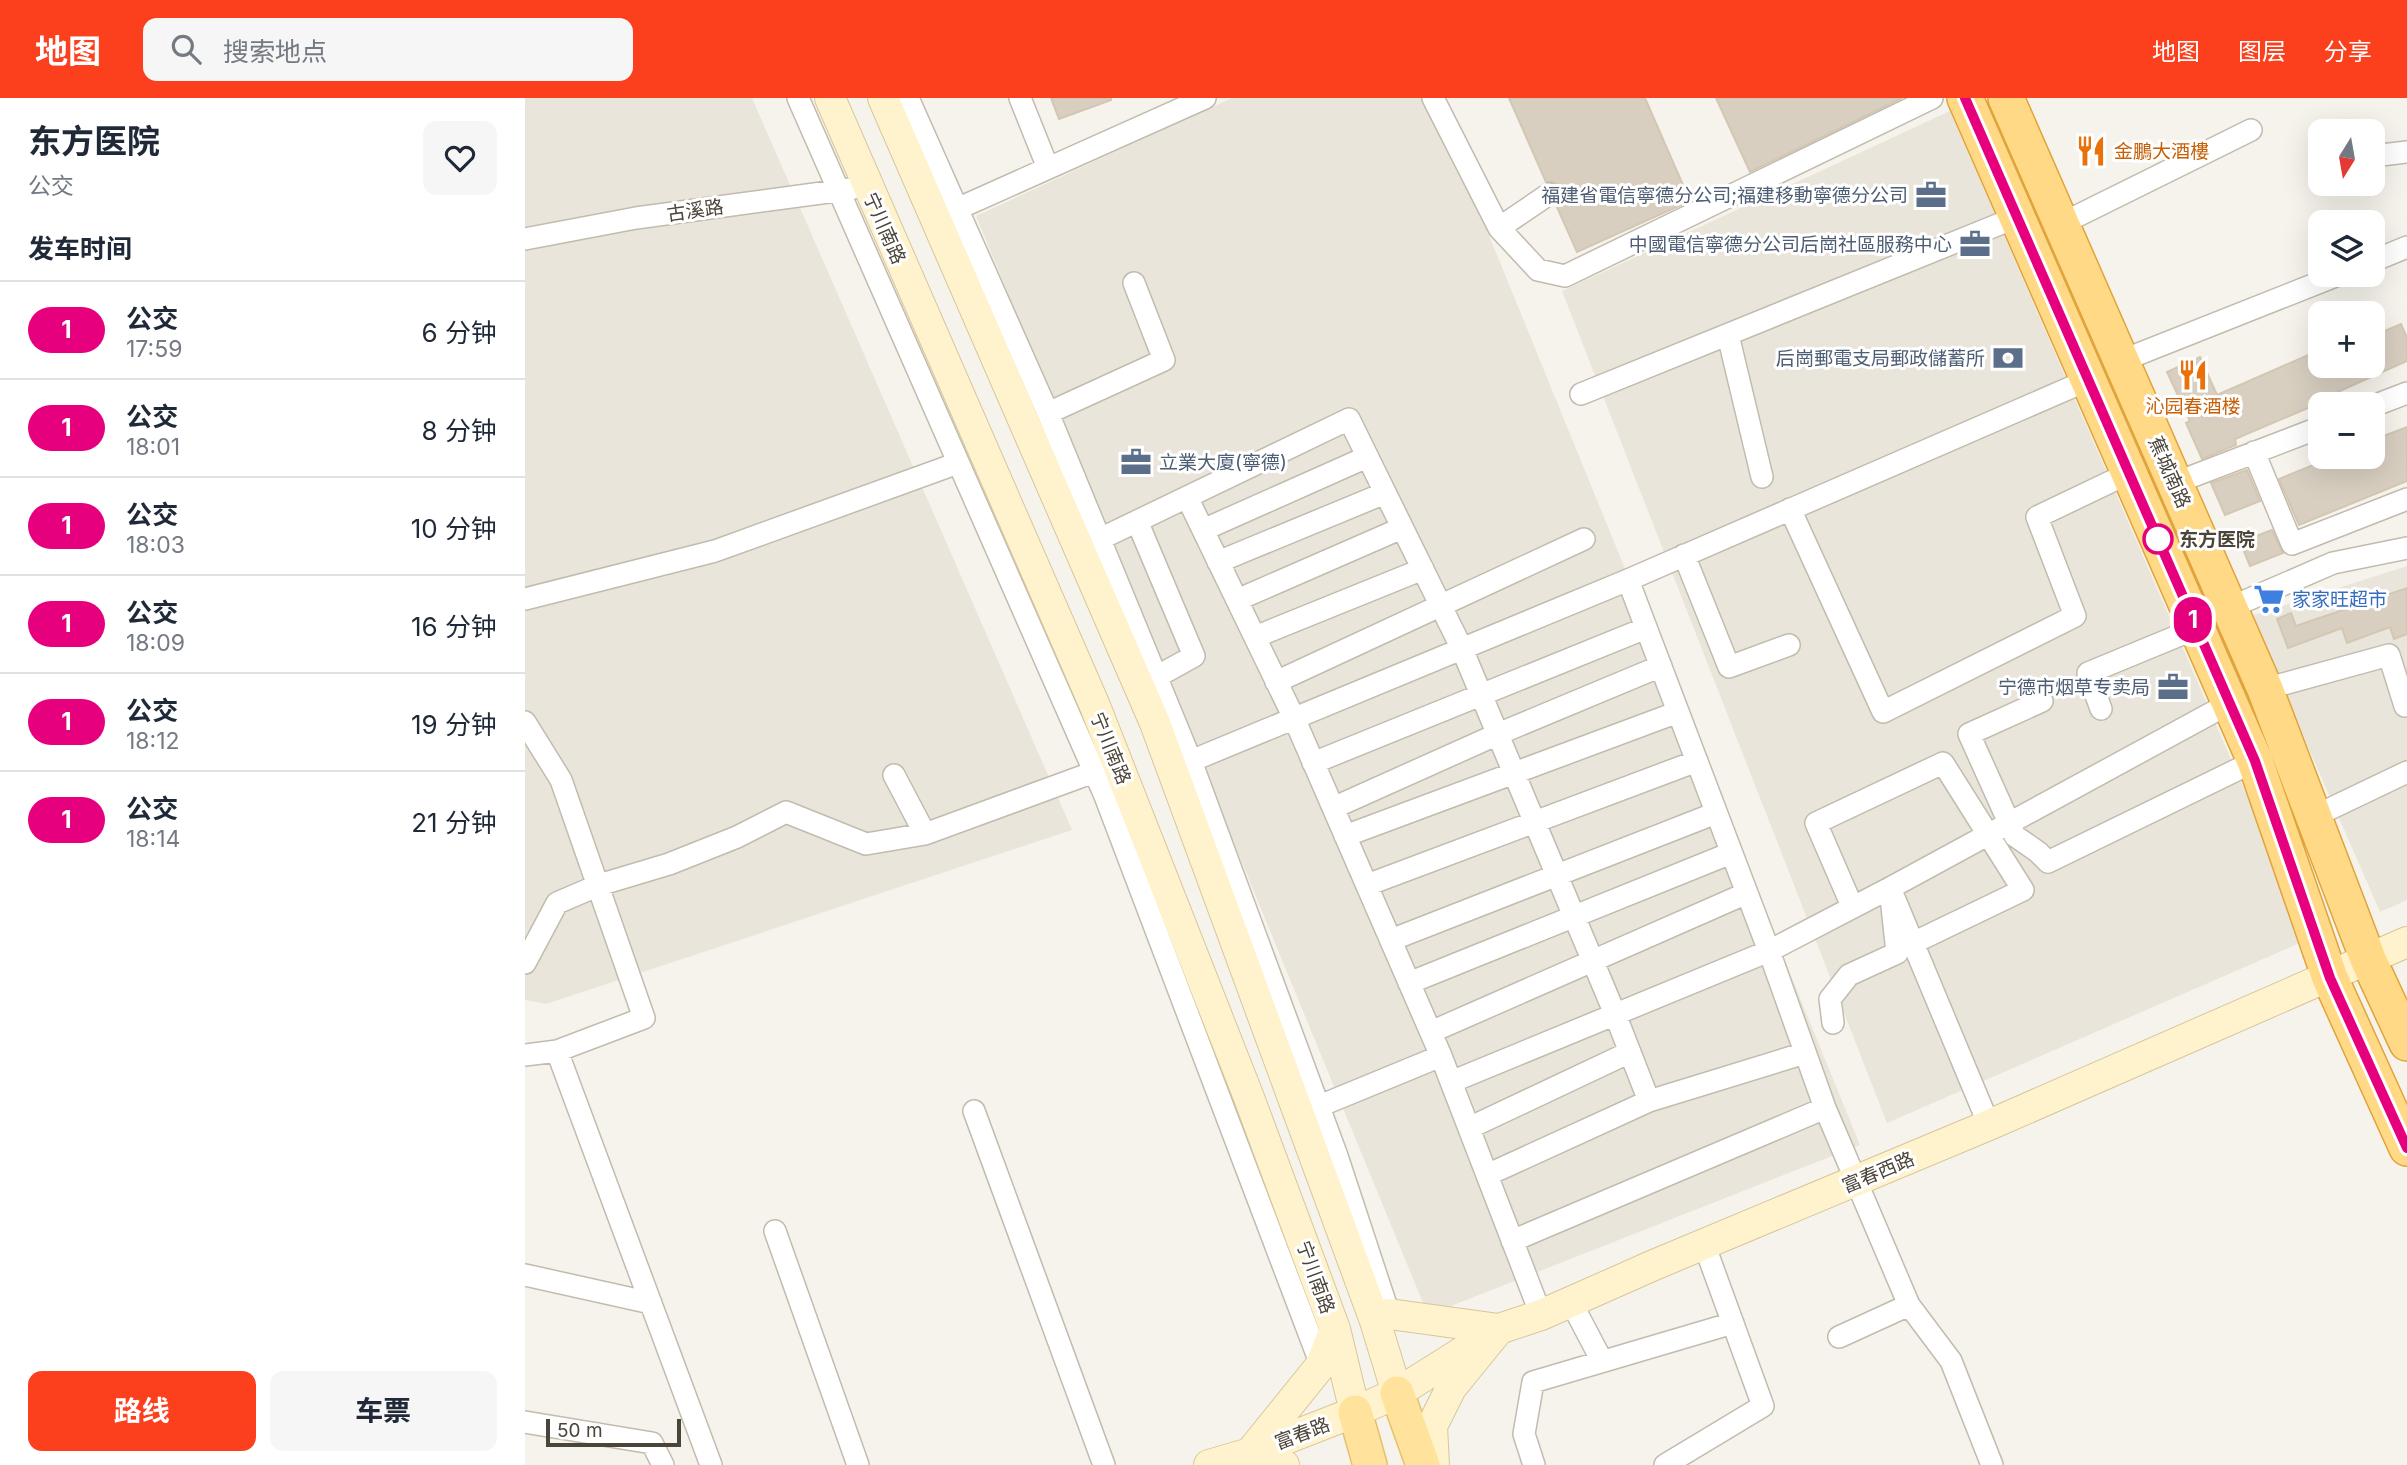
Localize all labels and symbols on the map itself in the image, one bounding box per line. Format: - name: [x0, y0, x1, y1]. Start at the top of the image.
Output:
- north arrow: [2308, 119, 2385, 196]
- restaurant icon: 金鵬大酒樓: [2074, 134, 2108, 168]
- place label: 金鵬大酒樓: [2114, 140, 2209, 163]
- office icon: 福建省電信寧德分公司;福建移動寧德分公司: [1914, 178, 1948, 212]
- place label: 福建省電信寧德分公司;福建移動寧德分公司: [1541, 184, 1908, 207]
- street label: 宁川南路: [859, 189, 911, 268]
- street label: 古溪路: [665, 195, 725, 226]
- office icon: 中國電信寧德分公司后崗社區服務中心: [1958, 227, 1992, 261]
- place label: 中國電信寧德分公司后崗社區服務中心: [1629, 233, 1952, 256]
- bank icon: 后崗郵電支局郵政儲蓄所: [1991, 341, 2025, 375]
- place label: 后崗郵電支局郵政儲蓄所: [1776, 347, 1985, 370]
- restaurant icon: 沁园春酒楼: [2176, 358, 2210, 392]
- place label: 沁园春酒楼: [2145, 395, 2241, 418]
- street label: 蕉城南路: [2144, 433, 2196, 512]
- office icon: 立業大廈(寧德): [1119, 445, 1153, 479]
- place label: 立業大廈(寧德): [1159, 451, 1287, 474]
- marker: 东方医院: [2143, 524, 2173, 554]
- place label: 东方医院: [2179, 528, 2255, 551]
- supermarket icon: 家家旺超市: [2252, 582, 2286, 616]
- place label: 家家旺超市: [2292, 588, 2387, 611]
- line badge: 1: [2170, 597, 2216, 643]
- office icon: 宁德市烟草专卖局: [2156, 670, 2190, 704]
- place label: 宁德市烟草专卖局: [1998, 676, 2150, 699]
- street label: 宁川南路: [1086, 709, 1135, 788]
- street label: 富春西路: [1839, 1147, 1918, 1198]
- street label: 宁川南路: [1292, 1238, 1339, 1317]
- street label: 富春路: [1271, 1413, 1333, 1454]
- scale bar: [546, 1416, 681, 1448]

